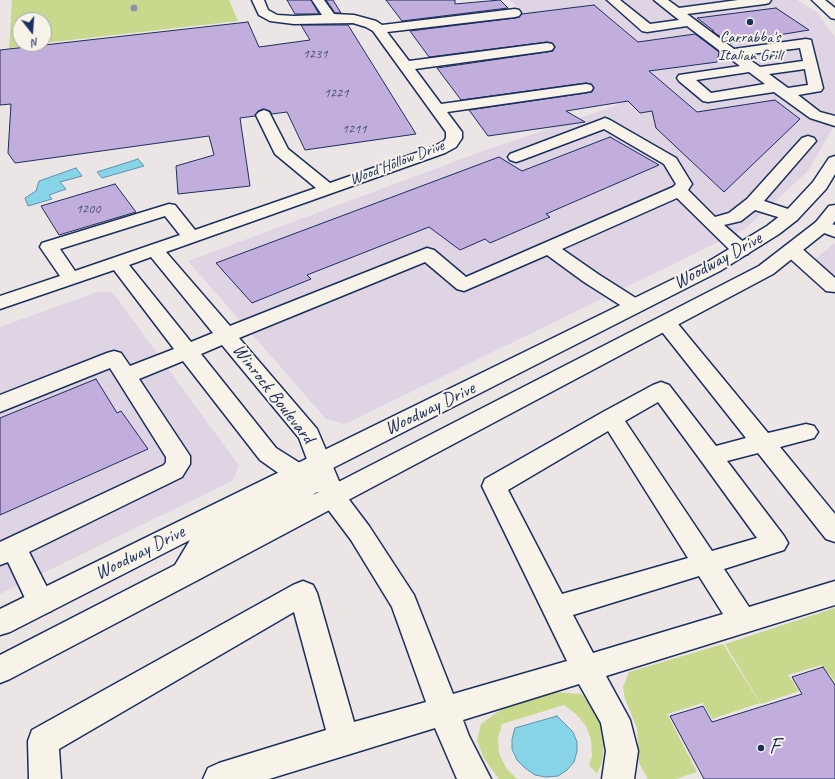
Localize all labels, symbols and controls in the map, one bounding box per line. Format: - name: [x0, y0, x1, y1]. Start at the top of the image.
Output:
- north arrow: [12, 12, 52, 52]
- marker: Carrabba's Italian Grill: [745, 17, 755, 27]
- place label: Carrabba's Italian Grill: [718, 28, 782, 66]
- text: N: [30, 35, 41, 50]
- house number: 1231: [302, 46, 328, 62]
- house number: 1221: [323, 85, 349, 101]
- house number: 1211: [341, 121, 367, 137]
- street label: Wood Hollow Drive: [347, 136, 447, 190]
- house number: 1200: [75, 201, 101, 217]
- street label: Woodway Drive: [670, 227, 766, 295]
- street label: Winrock Boulevard: [227, 340, 319, 448]
- street label: Woodway Drive: [381, 377, 479, 441]
- street label: Woodway Drive: [91, 521, 189, 585]
- place label: F: [769, 734, 779, 762]
- marker: F: [756, 743, 766, 753]

